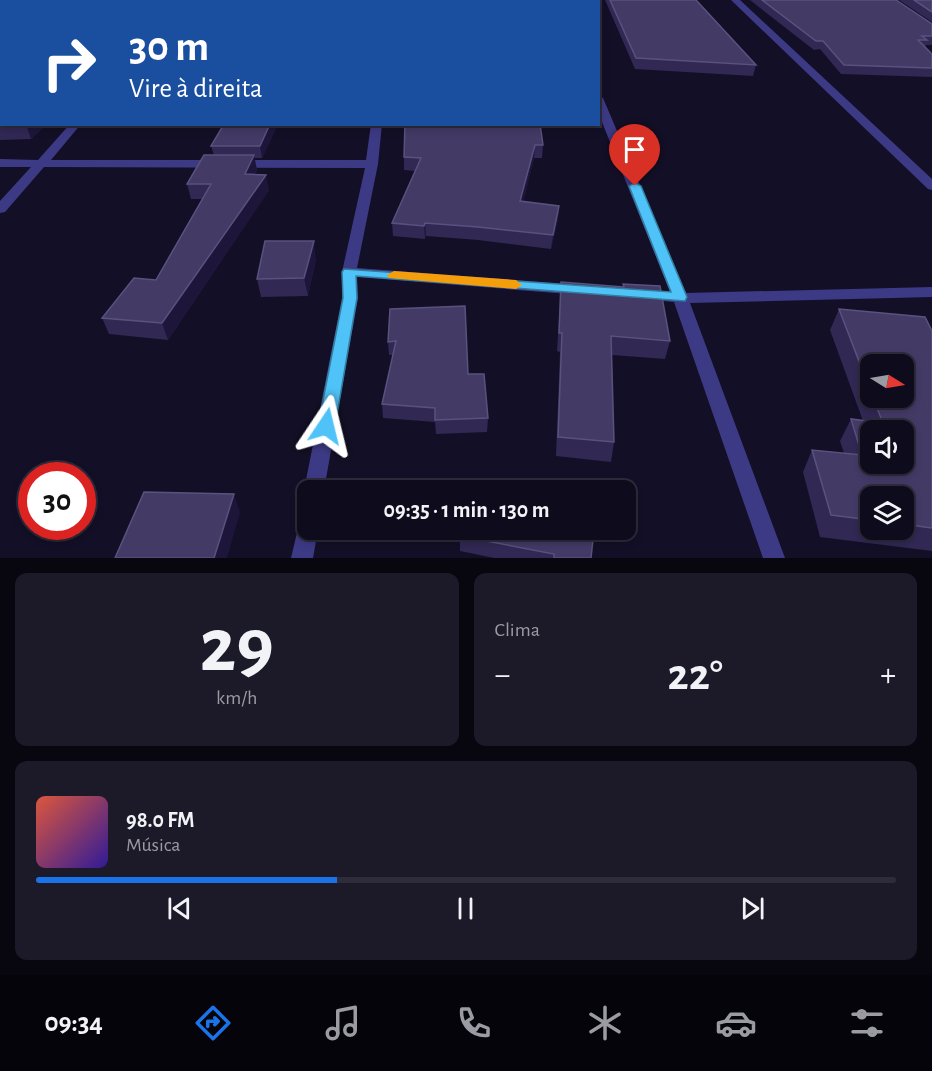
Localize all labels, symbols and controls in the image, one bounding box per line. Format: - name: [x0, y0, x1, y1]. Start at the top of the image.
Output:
- icon: right: [30, 24, 108, 102]
- text: 30 m: [129, 26, 209, 68]
- text: Vire à direita: [129, 75, 263, 102]
- pin: [609, 124, 660, 186]
- icon: arrive: [618, 133, 651, 166]
- north arrow: [860, 354, 914, 408]
- map controls: [860, 354, 914, 540]
- position arrow: [294, 394, 358, 458]
- button: sound: [860, 420, 914, 474]
- speed limit sign: 30: [18, 462, 96, 540]
- button: layers: [860, 486, 914, 540]
- text: 09:35 · 1 min · 130 m: [384, 499, 549, 521]
- text: 29: [200, 608, 274, 686]
- text: Clima: [495, 620, 540, 640]
- text: 22°: [667, 653, 723, 698]
- text: −: [495, 659, 510, 692]
- text: +: [880, 659, 896, 692]
- text: km/h: [216, 688, 257, 708]
- text: 98.0 FM: [126, 809, 195, 831]
- text: Música: [126, 835, 181, 855]
- icon: previous: [163, 892, 196, 925]
- icon: pause: [449, 892, 482, 925]
- icon: next: [736, 892, 769, 925]
- icon: directions: [192, 1002, 234, 1044]
- icon: music: [322, 1002, 364, 1044]
- icon: phone: [453, 1002, 495, 1044]
- icon: climate: [584, 1002, 626, 1044]
- icon: car: [715, 1002, 757, 1044]
- icon: filters: [846, 1002, 888, 1044]
- text: 09:34: [44, 1009, 103, 1036]

